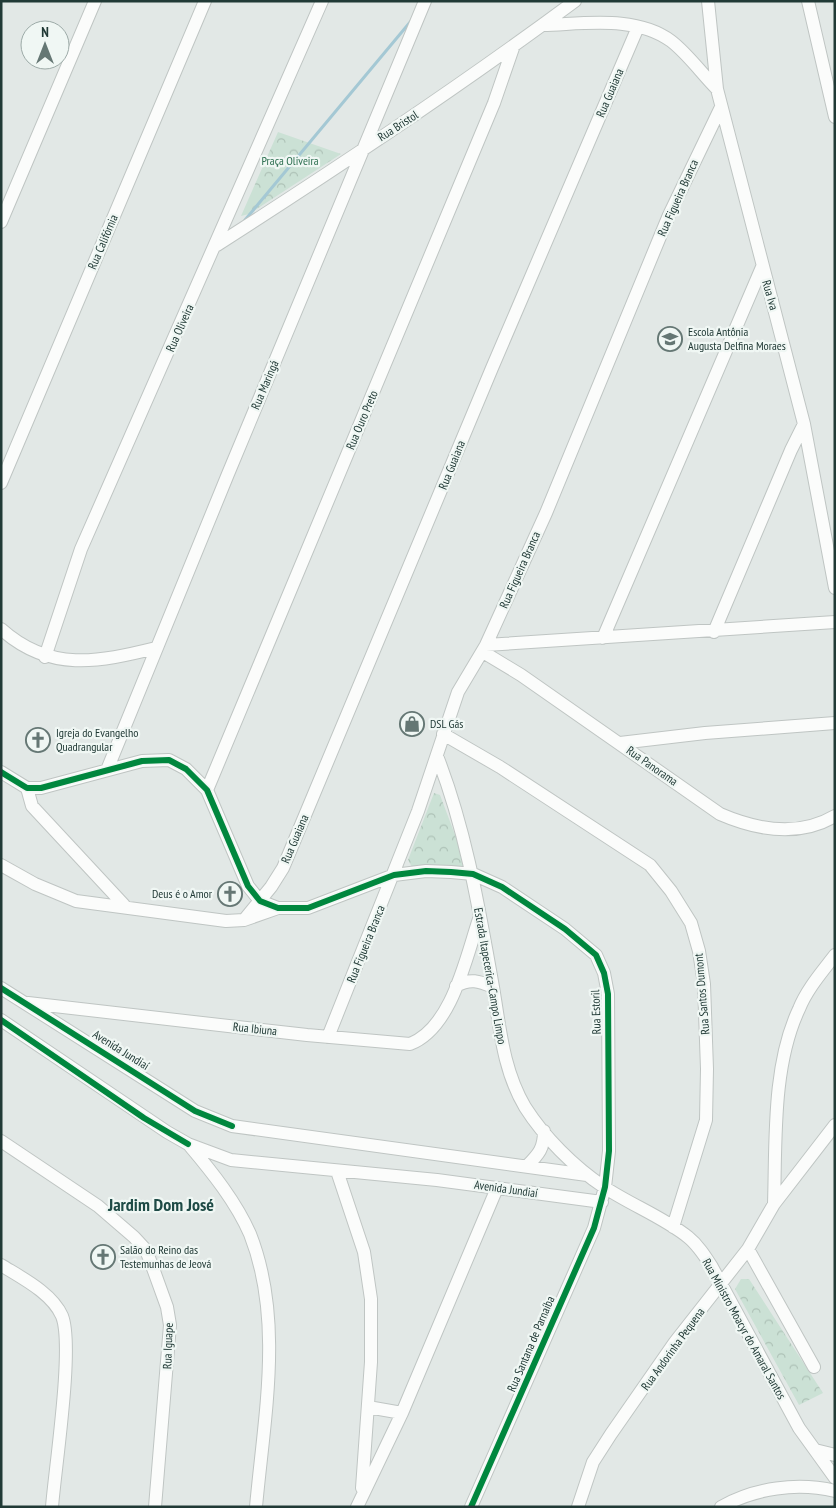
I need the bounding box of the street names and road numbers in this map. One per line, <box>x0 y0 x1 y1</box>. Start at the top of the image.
street label: Rua Guaiana <box>593 66 627 120</box>
street label: Rua Bristol <box>375 107 421 144</box>
street label: Rua Figueira Branca <box>654 157 701 239</box>
street label: Rua Califórnia <box>84 212 121 271</box>
street label: Rua Iva <box>759 278 782 312</box>
street label: Rua Oliveira <box>162 301 197 354</box>
street label: Rua Maringá <box>247 358 282 412</box>
street label: Rua Ouro Preto <box>342 388 381 452</box>
street label: Rua Guaiana <box>435 438 468 492</box>
street label: Rua Figueira Branca <box>496 529 543 611</box>
street label: Rua Panorama <box>624 742 681 789</box>
street label: Rua Guaiana <box>278 812 312 866</box>
street label: Rua Figueira Branca <box>343 903 388 985</box>
street label: Estrada Itapecerica-Campo Limpo <box>471 907 510 1045</box>
street label: Rua Santos Dumont <box>690 952 713 1035</box>
street label: Rua Estoril <box>587 989 604 1035</box>
street label: Rua Ibiuna <box>232 1019 278 1038</box>
street label: Avenida Jundiaí <box>90 1026 153 1073</box>
street label: Avenida Jundiaí <box>473 1177 539 1200</box>
street label: Rua Ministro Moacyr do Amaral Santos <box>699 1256 790 1402</box>
street label: Rua Santana de Parnaíba <box>504 1293 558 1394</box>
street label: Rua Andorinha Pequena <box>638 1304 708 1393</box>
street label: Rua Iguape <box>159 1322 176 1369</box>

